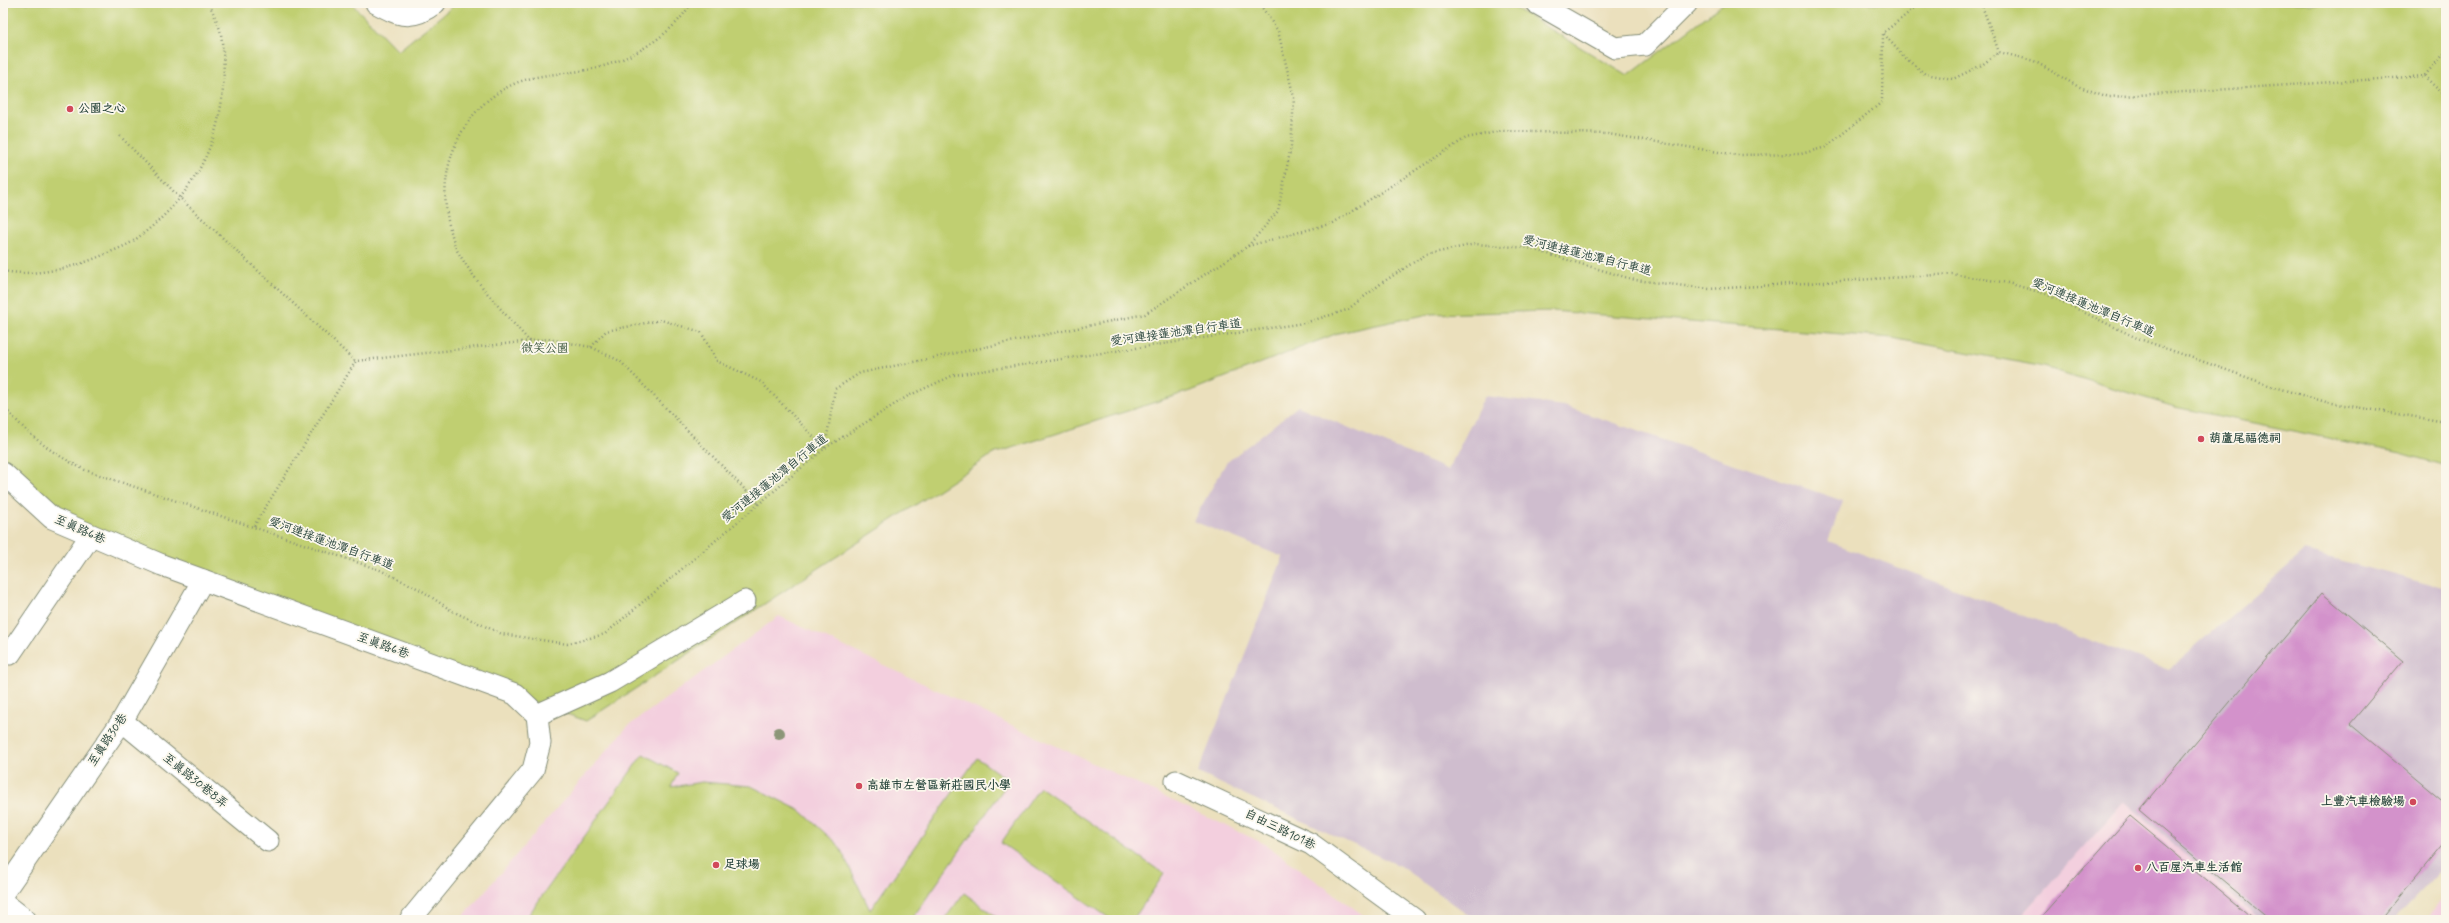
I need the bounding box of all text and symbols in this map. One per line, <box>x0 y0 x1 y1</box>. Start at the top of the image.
place label: 公園之心 <box>78 101 126 117</box>
marker: 公園之心 <box>65 104 75 114</box>
street label: 愛河連接蓮池潭自行車道 <box>1521 232 1653 280</box>
street label: 愛河連接蓮池潭自行車道 <box>2029 275 2157 341</box>
street label: 愛河連接蓮池潭自行車道 <box>1110 316 1242 350</box>
park label: 微笑公園 <box>521 341 569 357</box>
street label: 愛河連接蓮池潭自行車道 <box>719 431 831 527</box>
place label: 葫蘆尾福德祠 <box>2209 431 2281 447</box>
marker: 葫蘆尾福德祠 <box>2196 434 2206 444</box>
street label: 至真路6巷 <box>52 512 108 548</box>
street label: 愛河連接蓮池潭自行車道 <box>266 514 396 574</box>
street label: 至真路6巷 <box>355 629 411 663</box>
street label: 至真路30巷 <box>85 711 131 769</box>
street label: 至真路30巷8弄 <box>159 750 231 812</box>
place label: 高雄市左營區新莊國民小學 <box>867 778 1011 794</box>
marker: 高雄市左營區新莊國民小學 <box>854 781 864 791</box>
place label: 上豐汽車檢驗場 <box>2321 794 2405 810</box>
marker: 上豐汽車檢驗場 <box>2408 797 2418 807</box>
street label: 自由三路101巷 <box>1242 806 1318 854</box>
place label: 足球場 <box>724 857 760 873</box>
marker: 足球場 <box>711 860 721 870</box>
place label: 八百屋汽車生活館 <box>2146 860 2243 876</box>
marker: 八百屋汽車生活館 <box>2133 863 2143 873</box>

